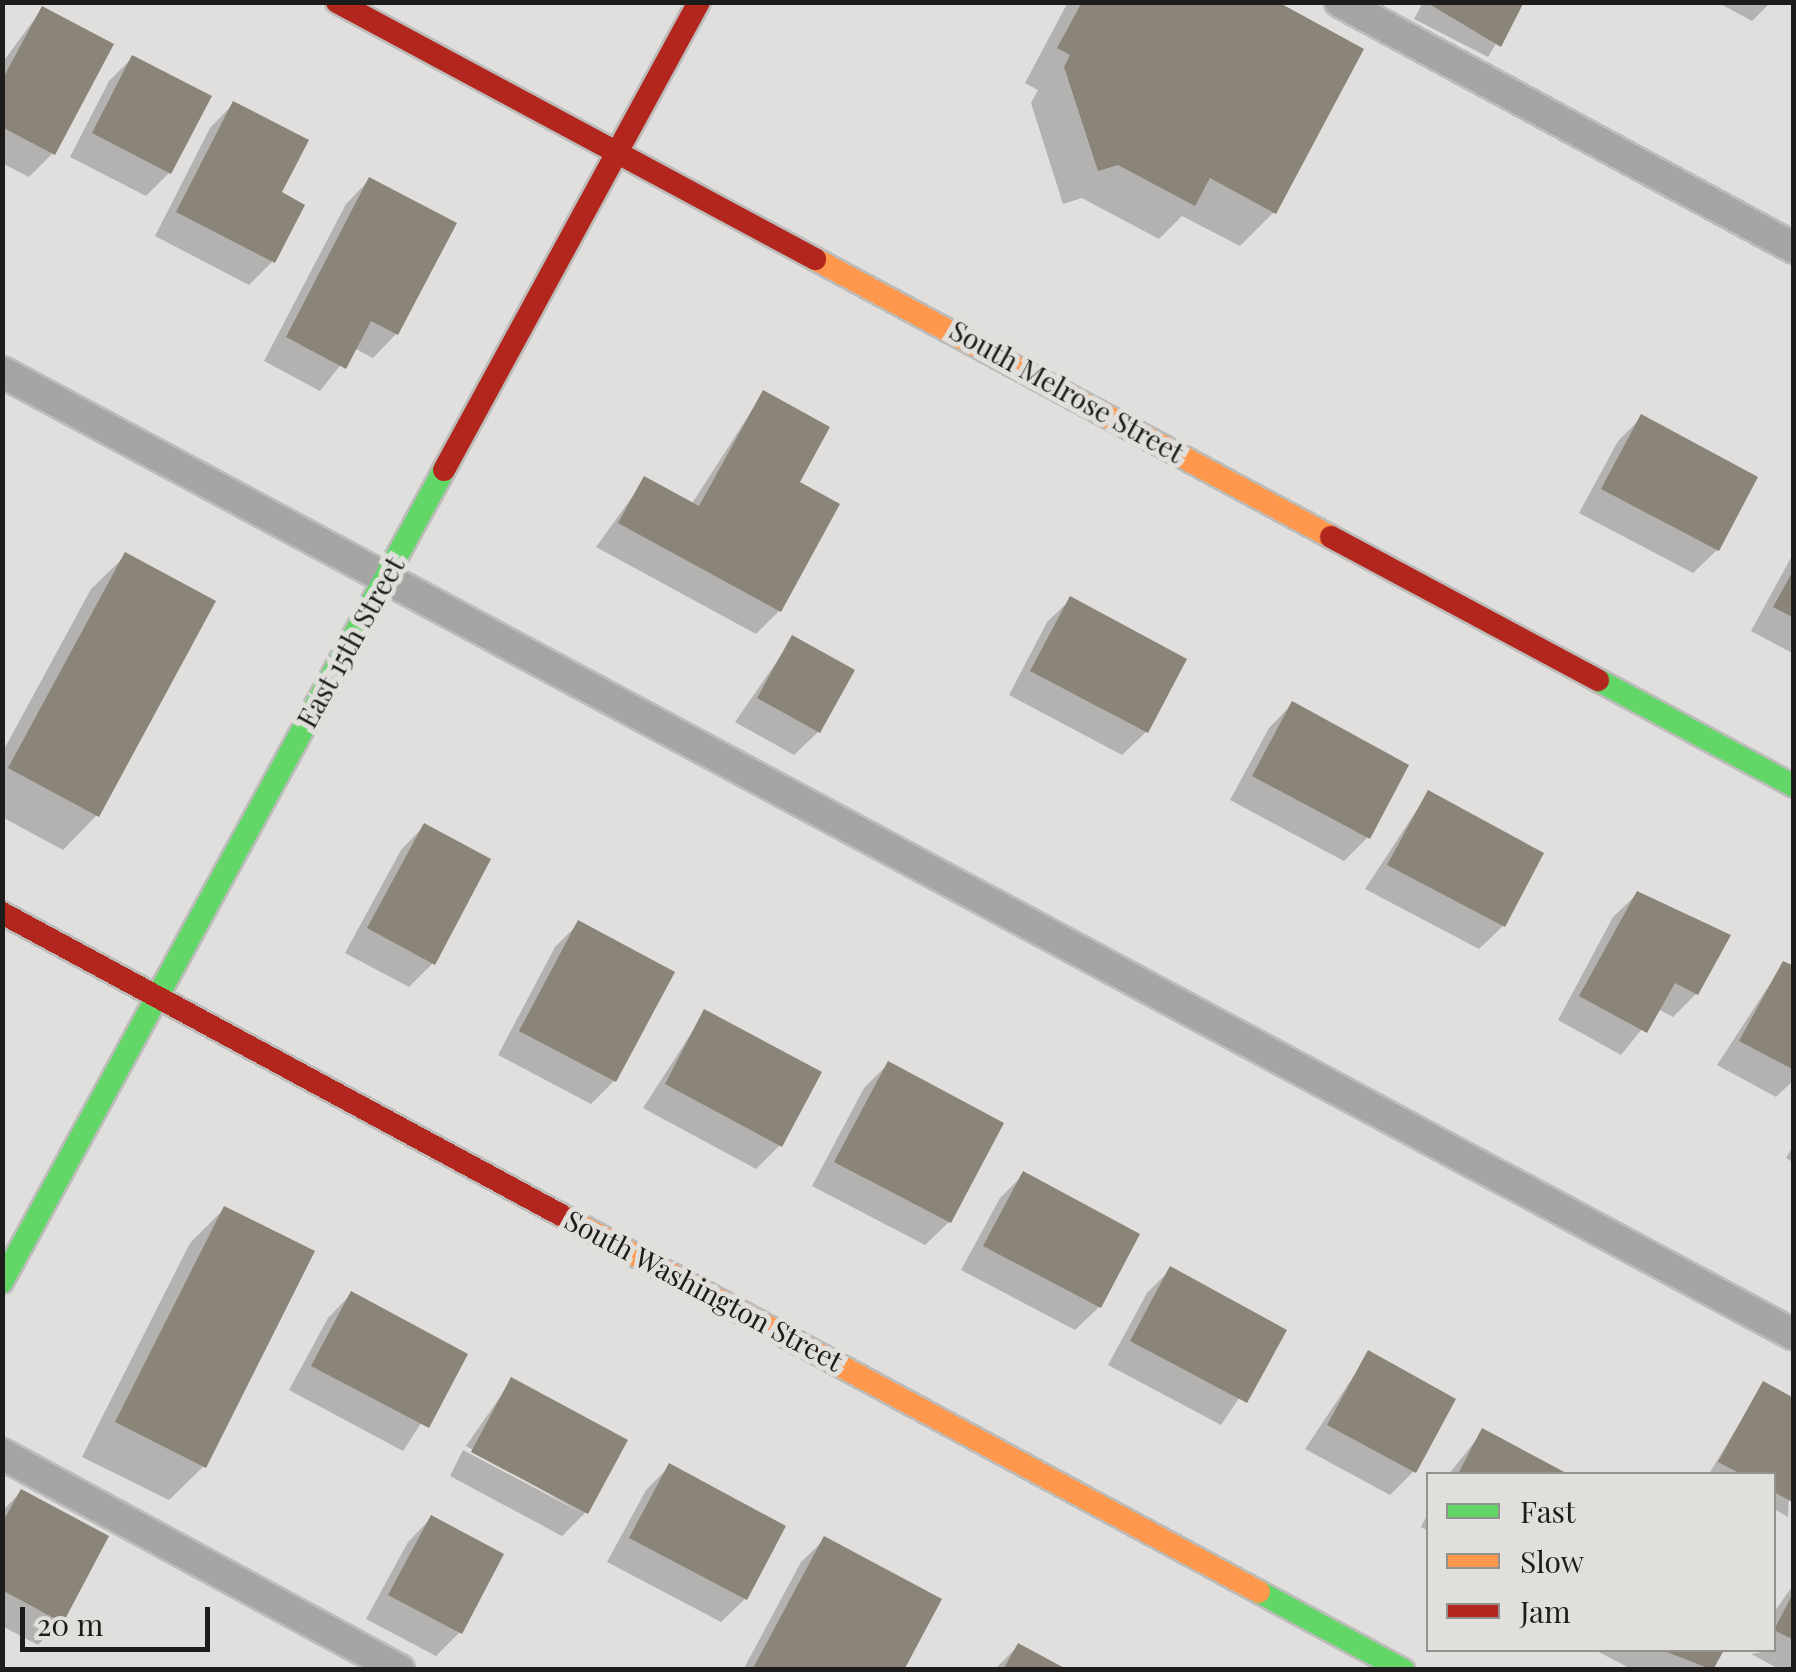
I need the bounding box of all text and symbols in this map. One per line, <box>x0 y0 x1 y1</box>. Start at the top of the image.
street label: South Melrose Street <box>944 313 1190 469</box>
street label: East 15th Street <box>289 551 411 733</box>
street label: South Washington Street <box>559 1202 849 1378</box>
legend <box>1426 1472 1776 1652</box>
text: Fast <box>1520 1491 1576 1531</box>
text: Slow <box>1520 1541 1584 1581</box>
scale bar <box>25 1587 215 1649</box>
text: Jam <box>1520 1591 1571 1631</box>
text: 20 m <box>37 1604 103 1644</box>

